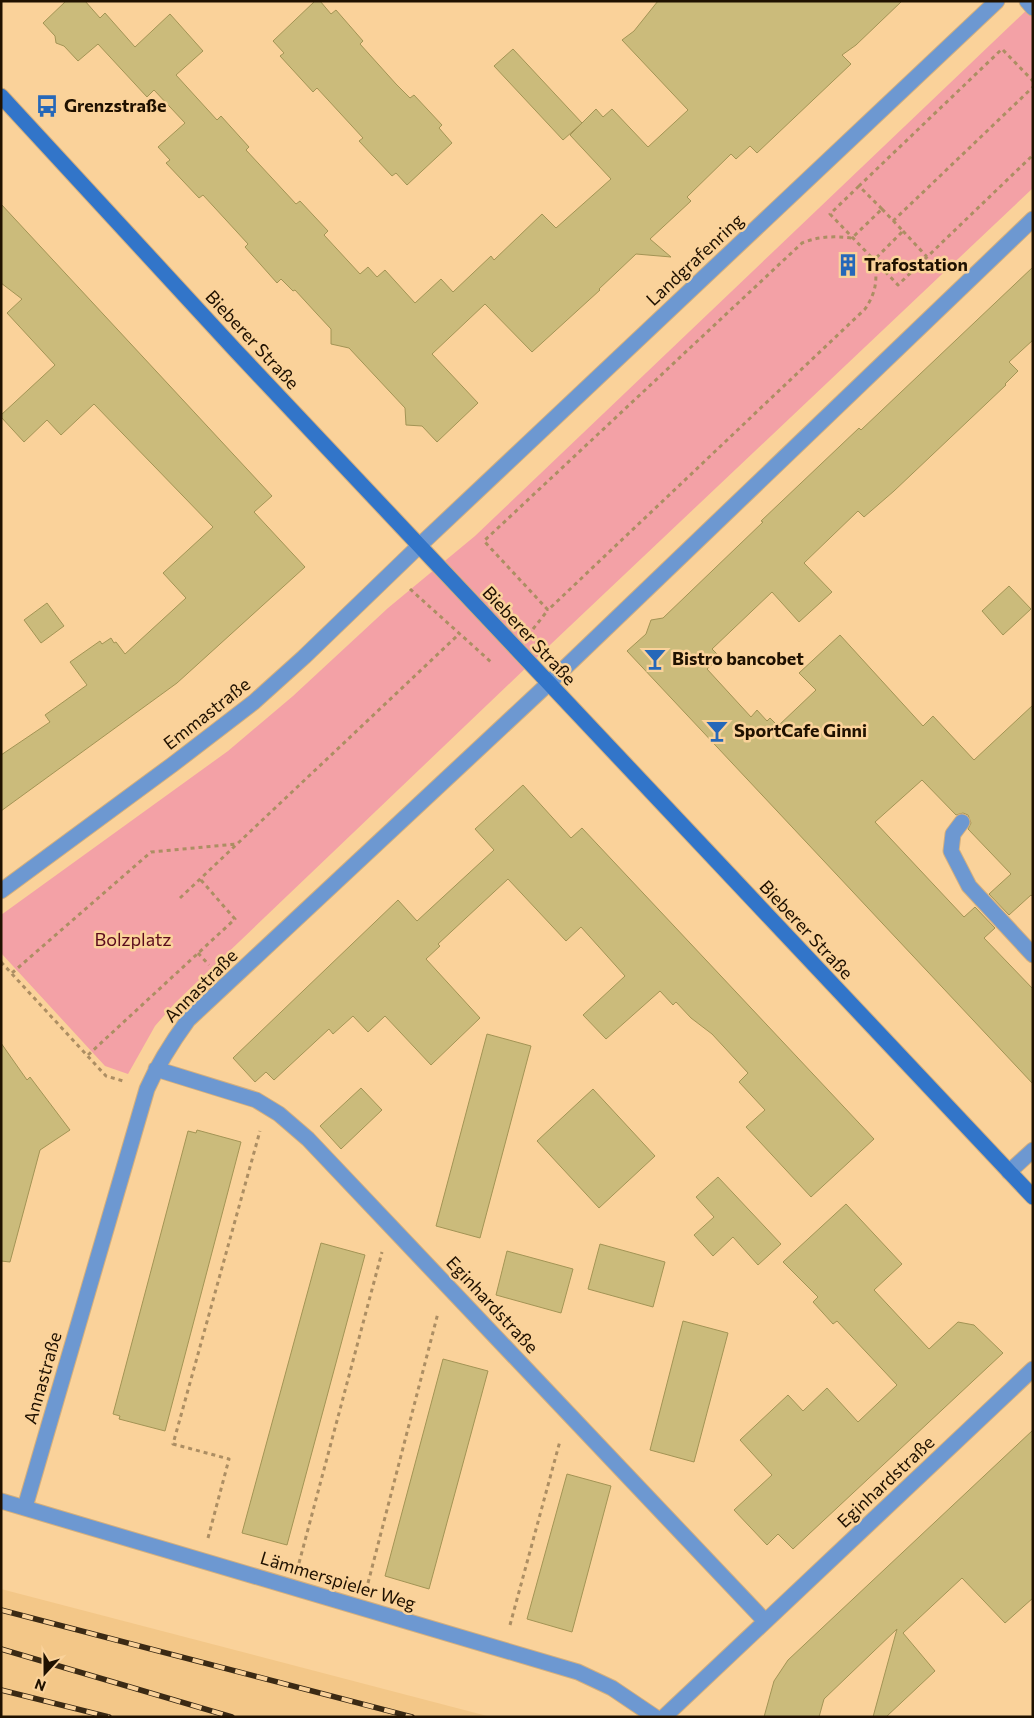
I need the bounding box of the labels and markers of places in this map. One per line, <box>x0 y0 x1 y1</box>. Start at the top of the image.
bus stop icon: Grenzstraße <box>34 93 60 119</box>
place label: Grenzstraße <box>64 94 167 116</box>
building icon: Trafostation <box>835 252 861 278</box>
place label: Trafostation <box>864 253 968 275</box>
bar icon: Bistro bancobet <box>642 646 668 672</box>
place label: Bistro bancobet <box>672 647 804 669</box>
bar icon: SportCafe Ginni <box>704 718 730 744</box>
place label: SportCafe Ginni <box>734 719 867 741</box>

